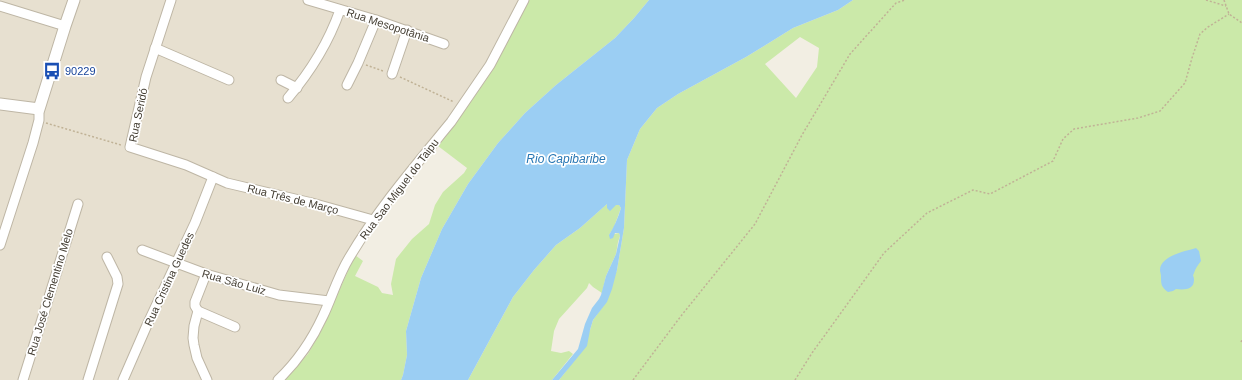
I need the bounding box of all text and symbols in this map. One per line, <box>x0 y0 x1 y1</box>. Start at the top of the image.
street label: Rua Mesopotânia <box>345 6 432 44</box>
bus stop icon: 90229 <box>42 61 62 81</box>
place label: 90229 <box>65 65 96 77</box>
street label: Rua Seridó <box>126 87 150 143</box>
street label: Rua Sao Miguel do Taipu <box>357 136 441 242</box>
water label: Rio Capibaribe <box>526 152 606 166</box>
street label: Rua Três de Março <box>246 182 340 216</box>
street label: Rua José Clementino Melo <box>25 227 75 357</box>
street label: Rua Cristina Guedes <box>142 230 196 328</box>
street label: Rua São Luiz <box>201 267 267 297</box>

